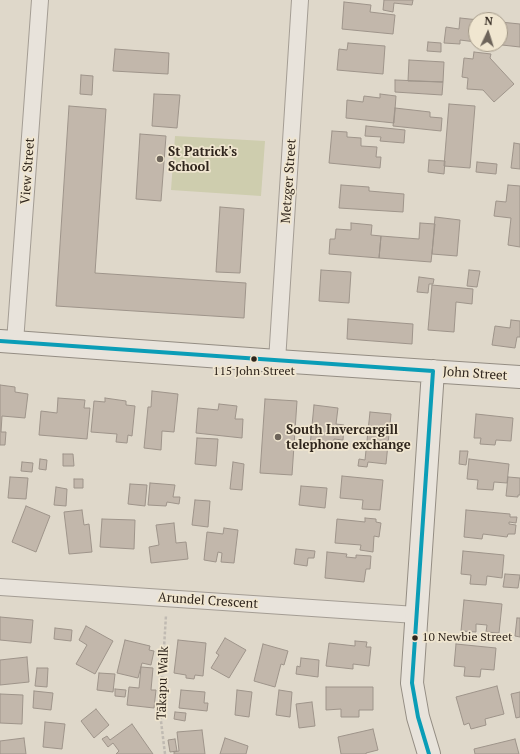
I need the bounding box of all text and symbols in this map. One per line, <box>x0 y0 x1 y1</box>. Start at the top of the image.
north arrow <box>468 12 508 52</box>
text: N <box>484 14 493 28</box>
street label: View Street <box>18 137 38 205</box>
street label: Metzger Street <box>278 138 300 224</box>
place label: St Patrick's School <box>168 144 237 175</box>
marker: St Patrick's School <box>155 154 165 164</box>
marker: 115 John Street <box>249 354 259 364</box>
street label: John Street <box>442 364 508 384</box>
place label: 115 John Street <box>213 365 295 379</box>
place label: South Invercargill telephone exchange <box>286 422 411 453</box>
marker: South Invercargill telephone exchange <box>273 432 283 442</box>
street label: Arundel Crescent <box>157 590 259 612</box>
place label: 10 Newbie Street <box>422 631 512 645</box>
marker: 10 Newbie Street <box>410 633 420 643</box>
street label: Tākapu Walk <box>154 646 172 720</box>

